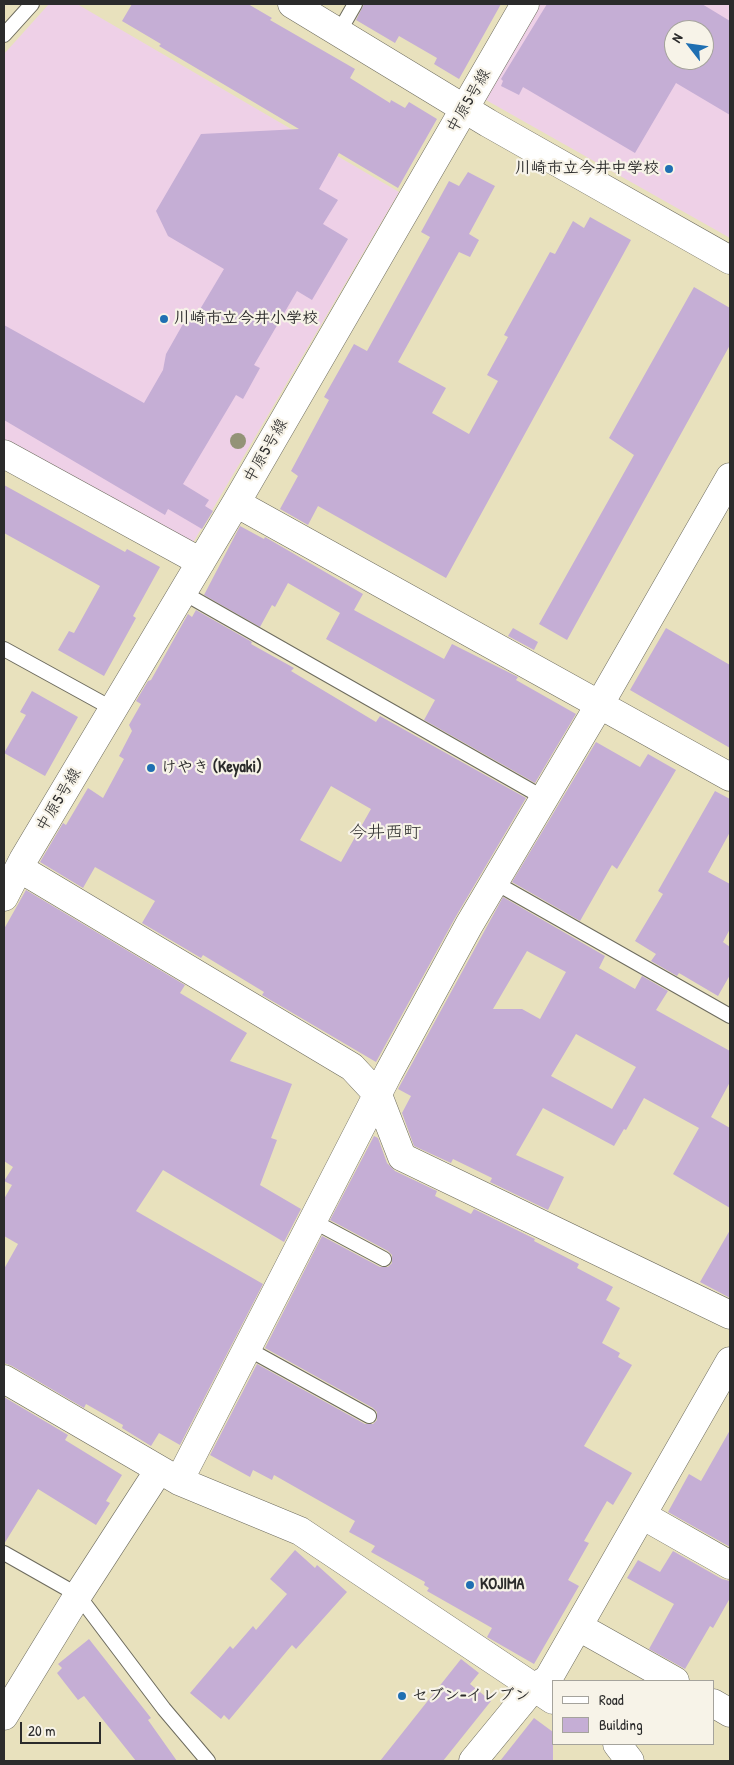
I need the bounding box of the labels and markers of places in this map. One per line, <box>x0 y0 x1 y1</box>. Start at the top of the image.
place label: 川崎市立今井中学校 <box>515 159 659 179</box>
marker: 川崎市立今井中学校 <box>663 163 675 175</box>
place label: 川崎市立今井小学校 <box>174 309 318 329</box>
marker: 川崎市立今井小学校 <box>158 313 170 325</box>
place label: けやき (Keyaki) <box>161 758 262 778</box>
marker: けやき (Keyaki) <box>145 762 157 774</box>
place label: KOJIMA <box>480 1575 524 1595</box>
marker: KOJIMA <box>464 1579 476 1591</box>
place label: セブン-イレブン <box>412 1686 530 1706</box>
marker: セブン-イレブン <box>396 1690 408 1702</box>

